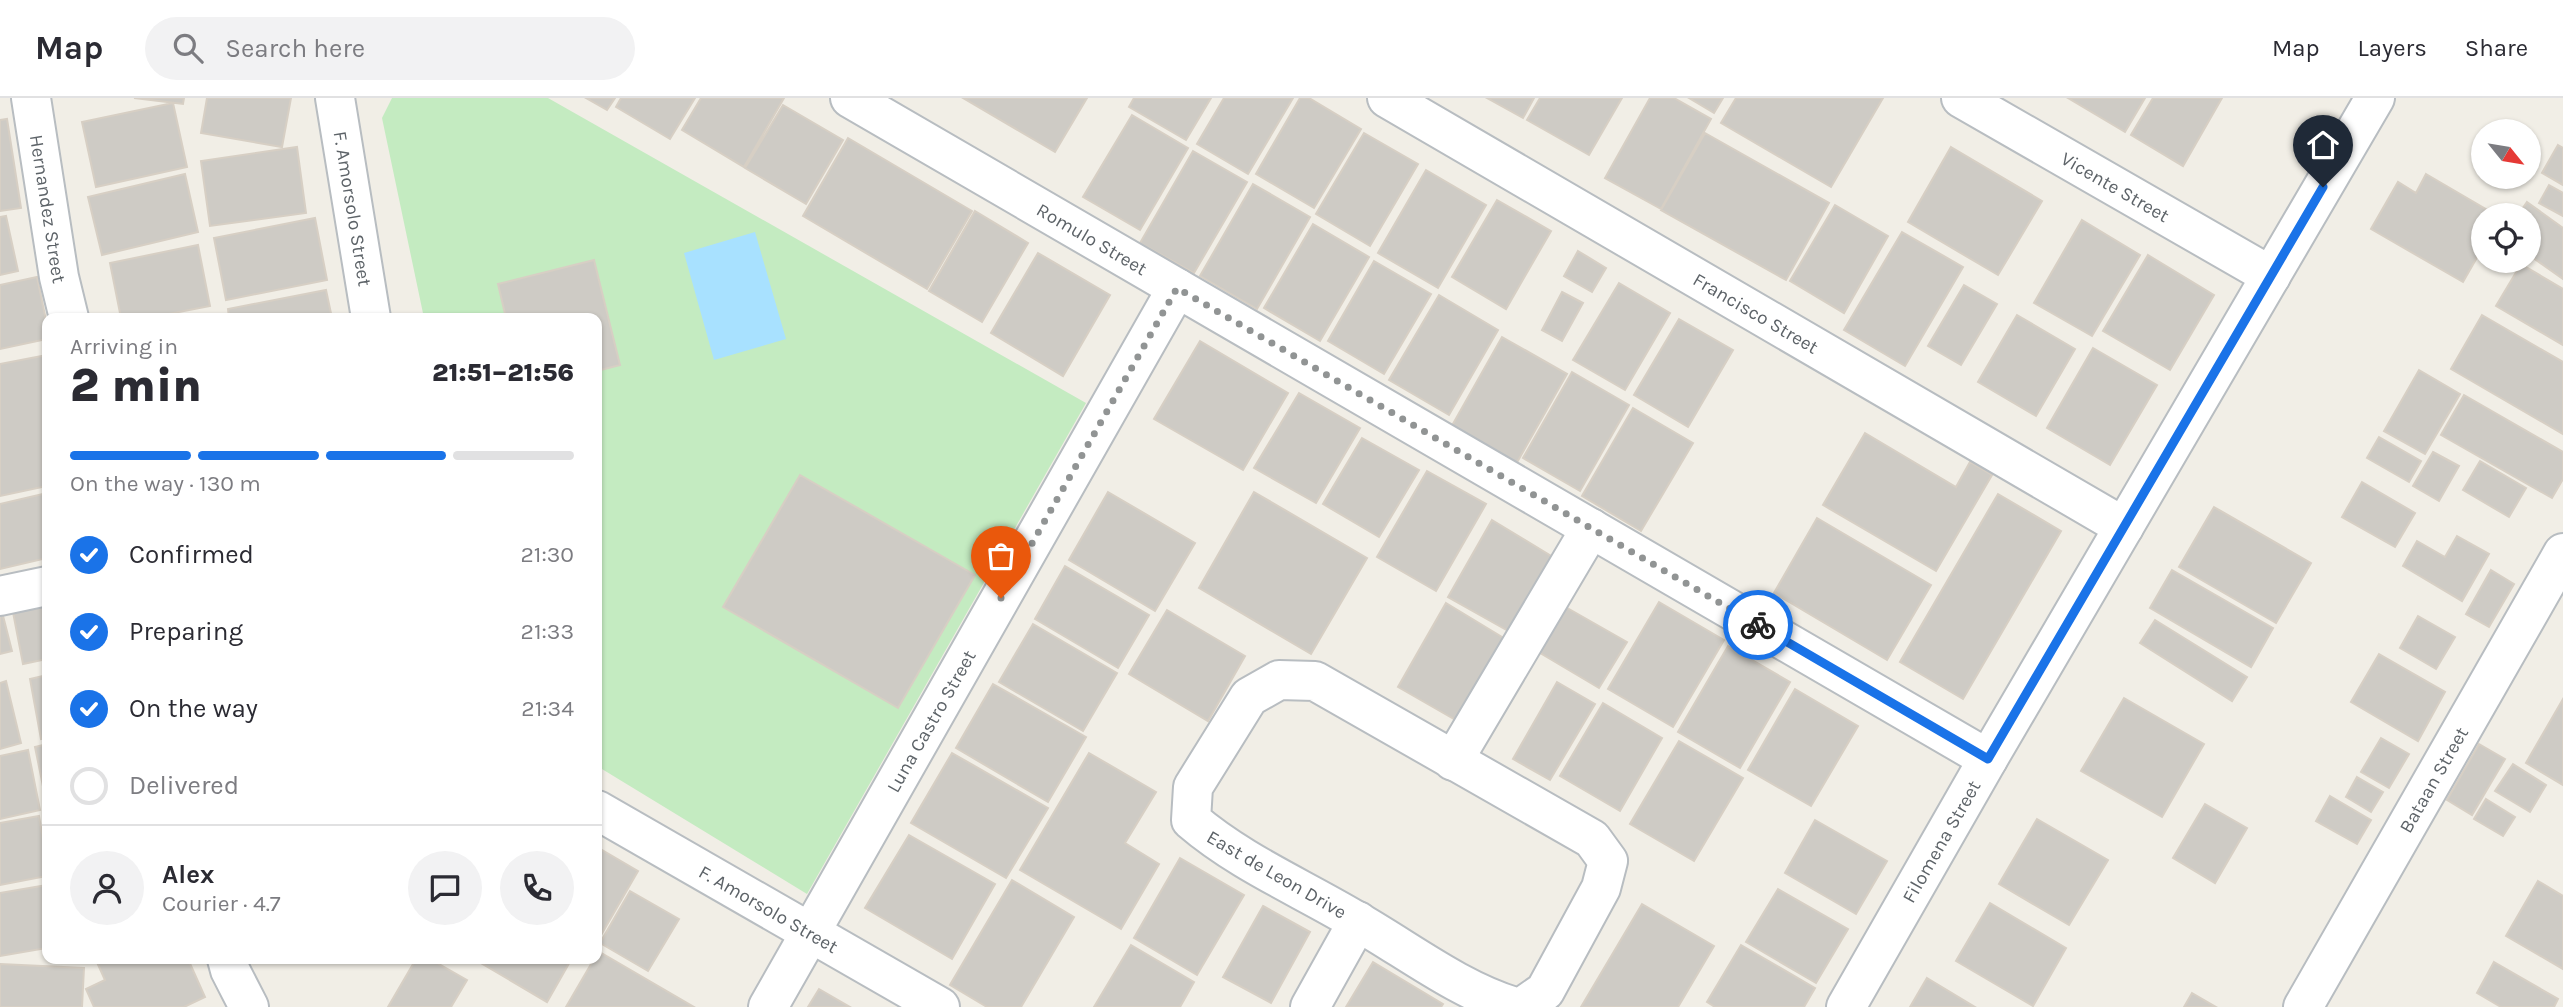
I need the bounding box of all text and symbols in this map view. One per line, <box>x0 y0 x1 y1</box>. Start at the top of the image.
search box <box>145 17 635 80</box>
text: Map <box>35 29 103 67</box>
icon: search <box>169 29 207 67</box>
text: Search here <box>225 33 365 64</box>
text: Map <box>2272 34 2320 62</box>
text: Layers <box>2358 34 2427 62</box>
text: Share <box>2465 34 2528 62</box>
pin <box>2293 115 2353 187</box>
north arrow <box>2471 119 2541 189</box>
map controls <box>2471 119 2541 273</box>
icon: home <box>2304 126 2342 164</box>
street label: F. Amorsolo Street <box>329 130 376 288</box>
street label: Hernandez Street <box>25 133 70 285</box>
street label: Vicente Street <box>2057 148 2173 227</box>
street label: Romulo Street <box>1033 199 1151 280</box>
button: locate <box>2471 203 2541 273</box>
street label: Francisco Street <box>1689 269 1822 359</box>
text: Arriving in <box>70 333 178 360</box>
text: 21:51–21:56 <box>432 357 574 388</box>
text: 2 min <box>70 359 202 413</box>
text: On the way · 130 m <box>70 470 261 497</box>
pin <box>971 526 1031 598</box>
icon: check <box>70 536 108 574</box>
icon: bag <box>982 537 1020 575</box>
text: Confirmed <box>129 539 254 570</box>
text: 21:30 <box>521 541 574 568</box>
courier <box>1723 590 1793 660</box>
icon: bike <box>1739 606 1777 644</box>
icon: check <box>70 613 108 651</box>
text: Preparing <box>129 616 243 647</box>
text: 21:33 <box>521 618 574 645</box>
street label: Luna Castro Street <box>882 646 981 797</box>
icon: check <box>70 690 108 728</box>
text: On the way <box>129 693 258 724</box>
text: 21:34 <box>521 695 574 722</box>
street label: Bataan Street <box>2395 723 2473 837</box>
text: Delivered <box>129 770 239 801</box>
street label: Filomena Street <box>1898 777 1986 907</box>
street label: East de Leon Drive <box>1203 826 1350 924</box>
button: person <box>70 851 144 925</box>
button: chat <box>408 851 482 925</box>
button: phone <box>500 851 574 925</box>
text: Alex <box>162 859 214 890</box>
street label: F. Amorsolo Street <box>695 861 842 958</box>
text: Courier · 4.7 <box>162 890 281 917</box>

